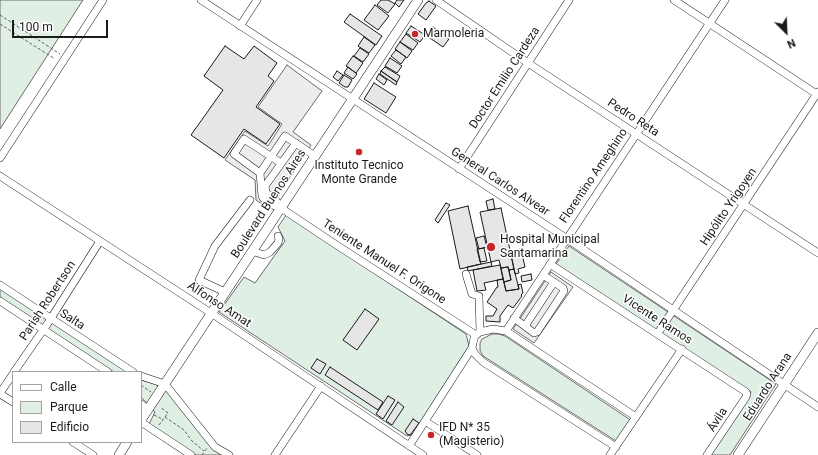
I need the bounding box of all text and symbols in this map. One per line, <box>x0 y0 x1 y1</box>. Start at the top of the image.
scale bar <box>14 12 110 38</box>
north arrow <box>766 12 806 52</box>
text: 100 m <box>19 20 53 34</box>
street label: Doctor Emilio Cardeza <box>467 24 543 132</box>
place label: Marmoleria <box>423 27 484 41</box>
marker: Marmoleria <box>410 29 420 39</box>
text: N <box>785 36 797 51</box>
street label: Pedro Reta <box>605 96 661 140</box>
street label: Florentino Ameghino <box>557 126 631 226</box>
street label: General Carlos Alvear <box>448 145 552 219</box>
street label: Boulevard Buenos Aires <box>229 147 309 261</box>
marker: Instituto Tecnico Monte Grande <box>354 147 364 157</box>
place label: Instituto Tecnico Monte Grande <box>315 159 403 187</box>
street label: Hipólito Yrigoyen <box>698 165 760 249</box>
street label: Teniente Manuel F. Origone <box>320 217 448 307</box>
place label: Hospital Municipal Santamarina <box>500 233 600 261</box>
marker: Hospital Municipal Santamarina <box>485 241 497 253</box>
street label: Parish Robertson <box>17 258 79 344</box>
street label: Alfonso Amat <box>184 279 254 331</box>
street label: Vicente Ramos <box>619 292 695 348</box>
street label: Salta <box>57 307 87 333</box>
street label: Eduardo Arana <box>741 350 795 424</box>
legend <box>12 371 142 443</box>
text: Calle <box>50 380 77 394</box>
text: Parque <box>50 400 88 414</box>
street label: Ávila <box>705 405 731 435</box>
text: Edificio <box>50 420 89 434</box>
place label: IFD N* 35 (Magisterio) <box>439 421 504 449</box>
marker: IFD N* 35 (Magisterio) <box>426 430 436 440</box>

